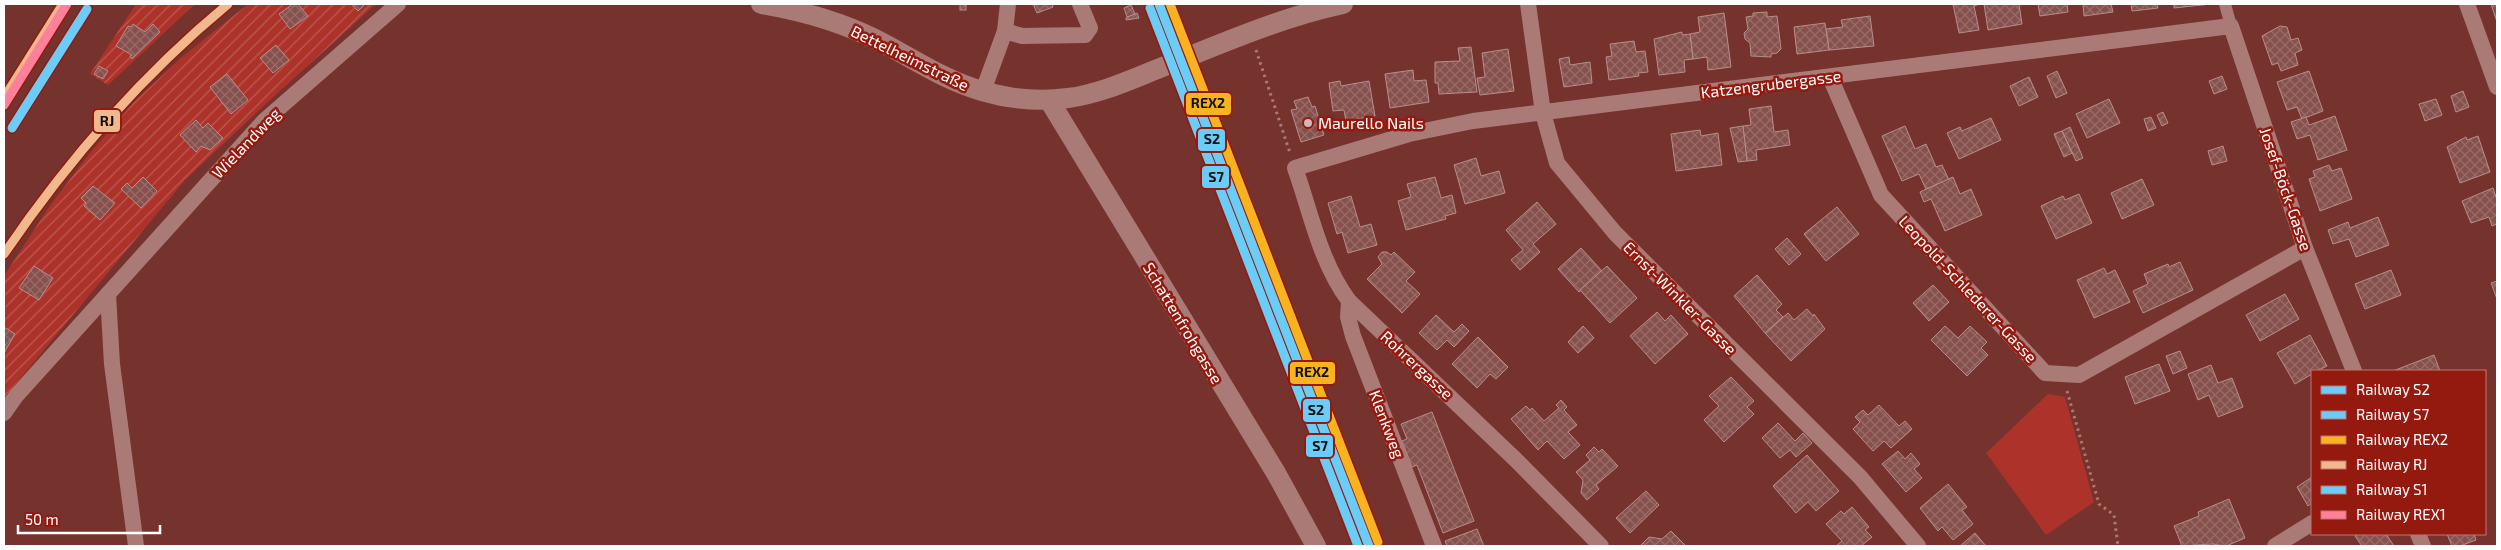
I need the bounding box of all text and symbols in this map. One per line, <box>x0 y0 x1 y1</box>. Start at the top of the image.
street label: Bettelheimstraße <box>848 21 972 94</box>
street label: Katzengrubergasse <box>1700 65 1842 102</box>
line badge: REX2 <box>1185 92 1232 116</box>
text: REX2 <box>1191 94 1225 111</box>
street label: Wielandweg <box>207 103 284 182</box>
line badge: RJ <box>93 109 121 133</box>
text: RJ <box>100 112 114 129</box>
place label: Maurello Nails <box>1318 113 1424 132</box>
marker: Maurello Nails <box>1302 117 1314 129</box>
street label: Josef-Böck-Gasse <box>2256 125 2317 253</box>
line badge: S2 <box>1197 128 1226 152</box>
text: S2 <box>1204 130 1220 147</box>
line badge: S7 <box>1201 165 1230 189</box>
text: S7 <box>1208 168 1224 185</box>
street label: Leopold-Schlederer-Gasse <box>1895 211 2041 366</box>
street label: Ernst-Winkler-Gasse <box>1620 237 1741 358</box>
street label: Schattenfrohgasse <box>1140 259 1227 387</box>
street label: Rohrergasse <box>1377 326 1457 403</box>
line badge: REX2 <box>1289 361 1336 385</box>
text: REX2 <box>1295 363 1329 380</box>
legend <box>2311 370 2486 535</box>
text: Railway S2 <box>2356 380 2430 398</box>
street label: Klenkweg <box>1366 387 1409 460</box>
line badge: S2 <box>1302 398 1331 423</box>
text: S2 <box>1308 401 1324 418</box>
text: Railway S7 <box>2356 405 2429 423</box>
text: Railway REX2 <box>2356 430 2448 448</box>
line badge: S7 <box>1305 434 1334 458</box>
text: S7 <box>1312 437 1328 454</box>
text: Railway RJ <box>2356 455 2427 473</box>
text: Railway S1 <box>2356 480 2427 498</box>
scale bar <box>18 502 160 534</box>
text: Railway REX1 <box>2356 505 2446 523</box>
text: 50 m <box>25 510 59 528</box>

